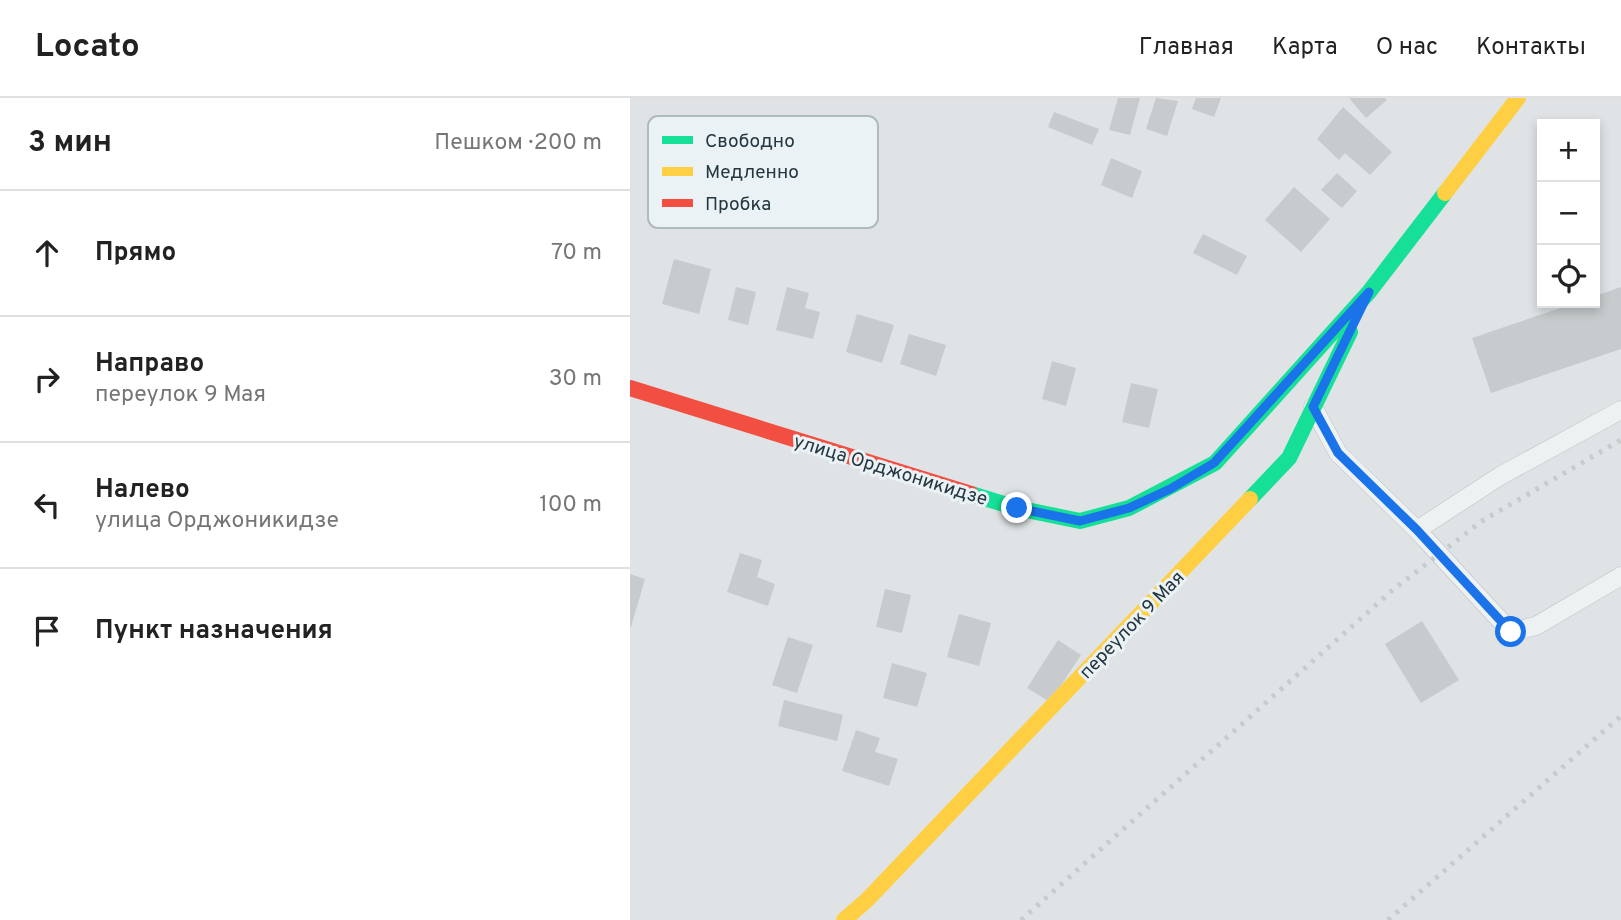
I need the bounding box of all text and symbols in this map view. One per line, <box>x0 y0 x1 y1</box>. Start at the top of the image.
text: Locato <box>35 27 140 69</box>
text: Главная <box>1139 33 1234 63</box>
text: Карта <box>1272 33 1338 63</box>
text: О нас <box>1376 33 1438 63</box>
text: Контакты <box>1476 33 1586 63</box>
legend <box>648 116 878 228</box>
map controls <box>1537 119 1600 308</box>
button: + <box>1537 119 1600 182</box>
text: 3 мин <box>28 125 112 162</box>
text: Пешком · 200 m <box>434 129 602 158</box>
text: Свободно <box>705 130 795 154</box>
text: Медленно <box>705 161 799 185</box>
button: − <box>1537 182 1600 245</box>
text: Пробка <box>705 193 771 217</box>
icon: ahead <box>28 234 66 272</box>
text: Прямо <box>95 237 176 270</box>
text: 70 m <box>551 239 602 268</box>
button: locate <box>1537 245 1600 308</box>
text: Направо <box>95 348 204 381</box>
icon: right <box>28 360 66 398</box>
text: 30 m <box>549 365 602 394</box>
text: переулок 9 Мая <box>95 381 266 410</box>
street label: улица Орджоникидзе <box>791 430 990 512</box>
text: Налево <box>95 474 190 507</box>
icon: left <box>28 486 66 524</box>
text: 100 m <box>539 491 602 520</box>
route end <box>1001 492 1032 523</box>
text: улица Орджоникидзе <box>95 507 339 536</box>
street label: переулок 9 Мая <box>1075 566 1190 685</box>
icon: arrive <box>28 612 66 650</box>
text: Пункт назначения <box>95 615 333 648</box>
route start <box>1495 616 1526 647</box>

